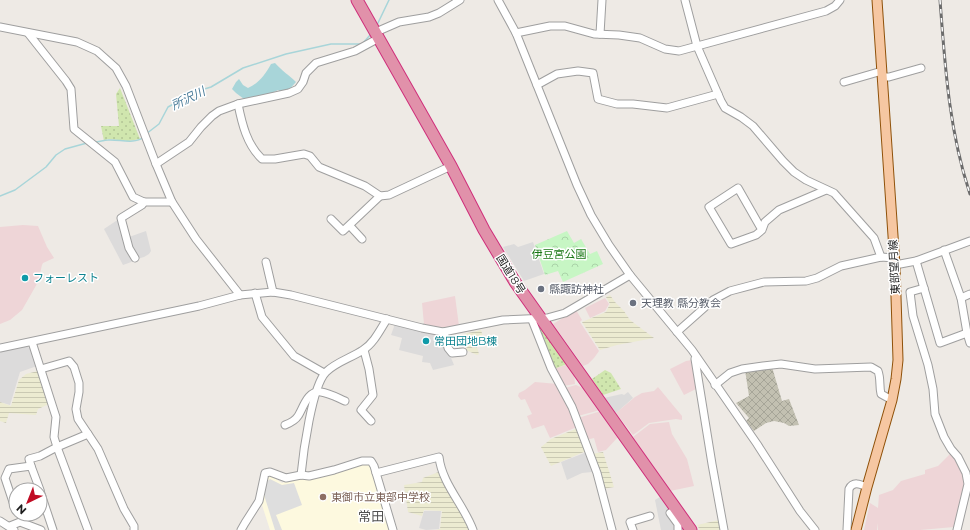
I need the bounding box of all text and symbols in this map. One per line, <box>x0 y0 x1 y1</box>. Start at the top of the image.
water label: 所沢川 <box>169 82 209 113</box>
street label: 東部望月線 <box>886 239 902 295</box>
park label: 伊豆宮公園 <box>532 247 587 261</box>
street label: 国道18号 <box>493 252 529 296</box>
place label: フォーレスト <box>33 271 99 285</box>
marker: フォーレスト <box>20 273 30 283</box>
place label: 縣諏訪神社 <box>549 282 604 296</box>
marker: 縣諏訪神社 <box>536 284 546 294</box>
place label: 天理教 縣分教会 <box>641 296 721 310</box>
marker: 天理教 縣分教会 <box>628 298 638 308</box>
place label: 常田団地B棟 <box>434 334 497 348</box>
marker: 常田団地B棟 <box>421 336 431 346</box>
north arrow <box>8 482 48 522</box>
place label: 東御市立東部中学校 <box>331 490 430 504</box>
marker: 東御市立東部中学校 <box>318 492 328 502</box>
text: N <box>13 501 29 517</box>
district label: 常田 <box>358 508 384 524</box>

